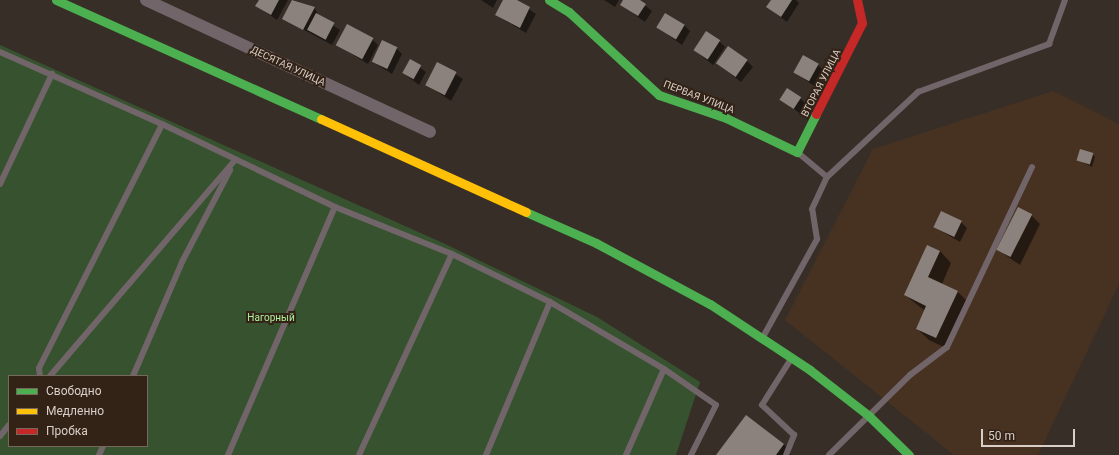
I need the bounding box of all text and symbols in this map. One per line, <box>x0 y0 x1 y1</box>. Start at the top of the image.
street label: ДЕСЯТАЯ УЛИЦА <box>249 43 327 89</box>
street label: ВТОРАЯ УЛИЦА <box>799 47 843 119</box>
street label: ПЕРВАЯ УЛИЦА <box>662 78 736 116</box>
park label: Нагорный <box>247 312 295 324</box>
legend <box>8 375 148 447</box>
text: Свободно <box>46 384 102 398</box>
text: Медленно <box>46 404 104 418</box>
scale bar <box>983 421 1077 447</box>
text: Пробка <box>46 424 88 438</box>
text: 50 m <box>988 429 1015 443</box>

